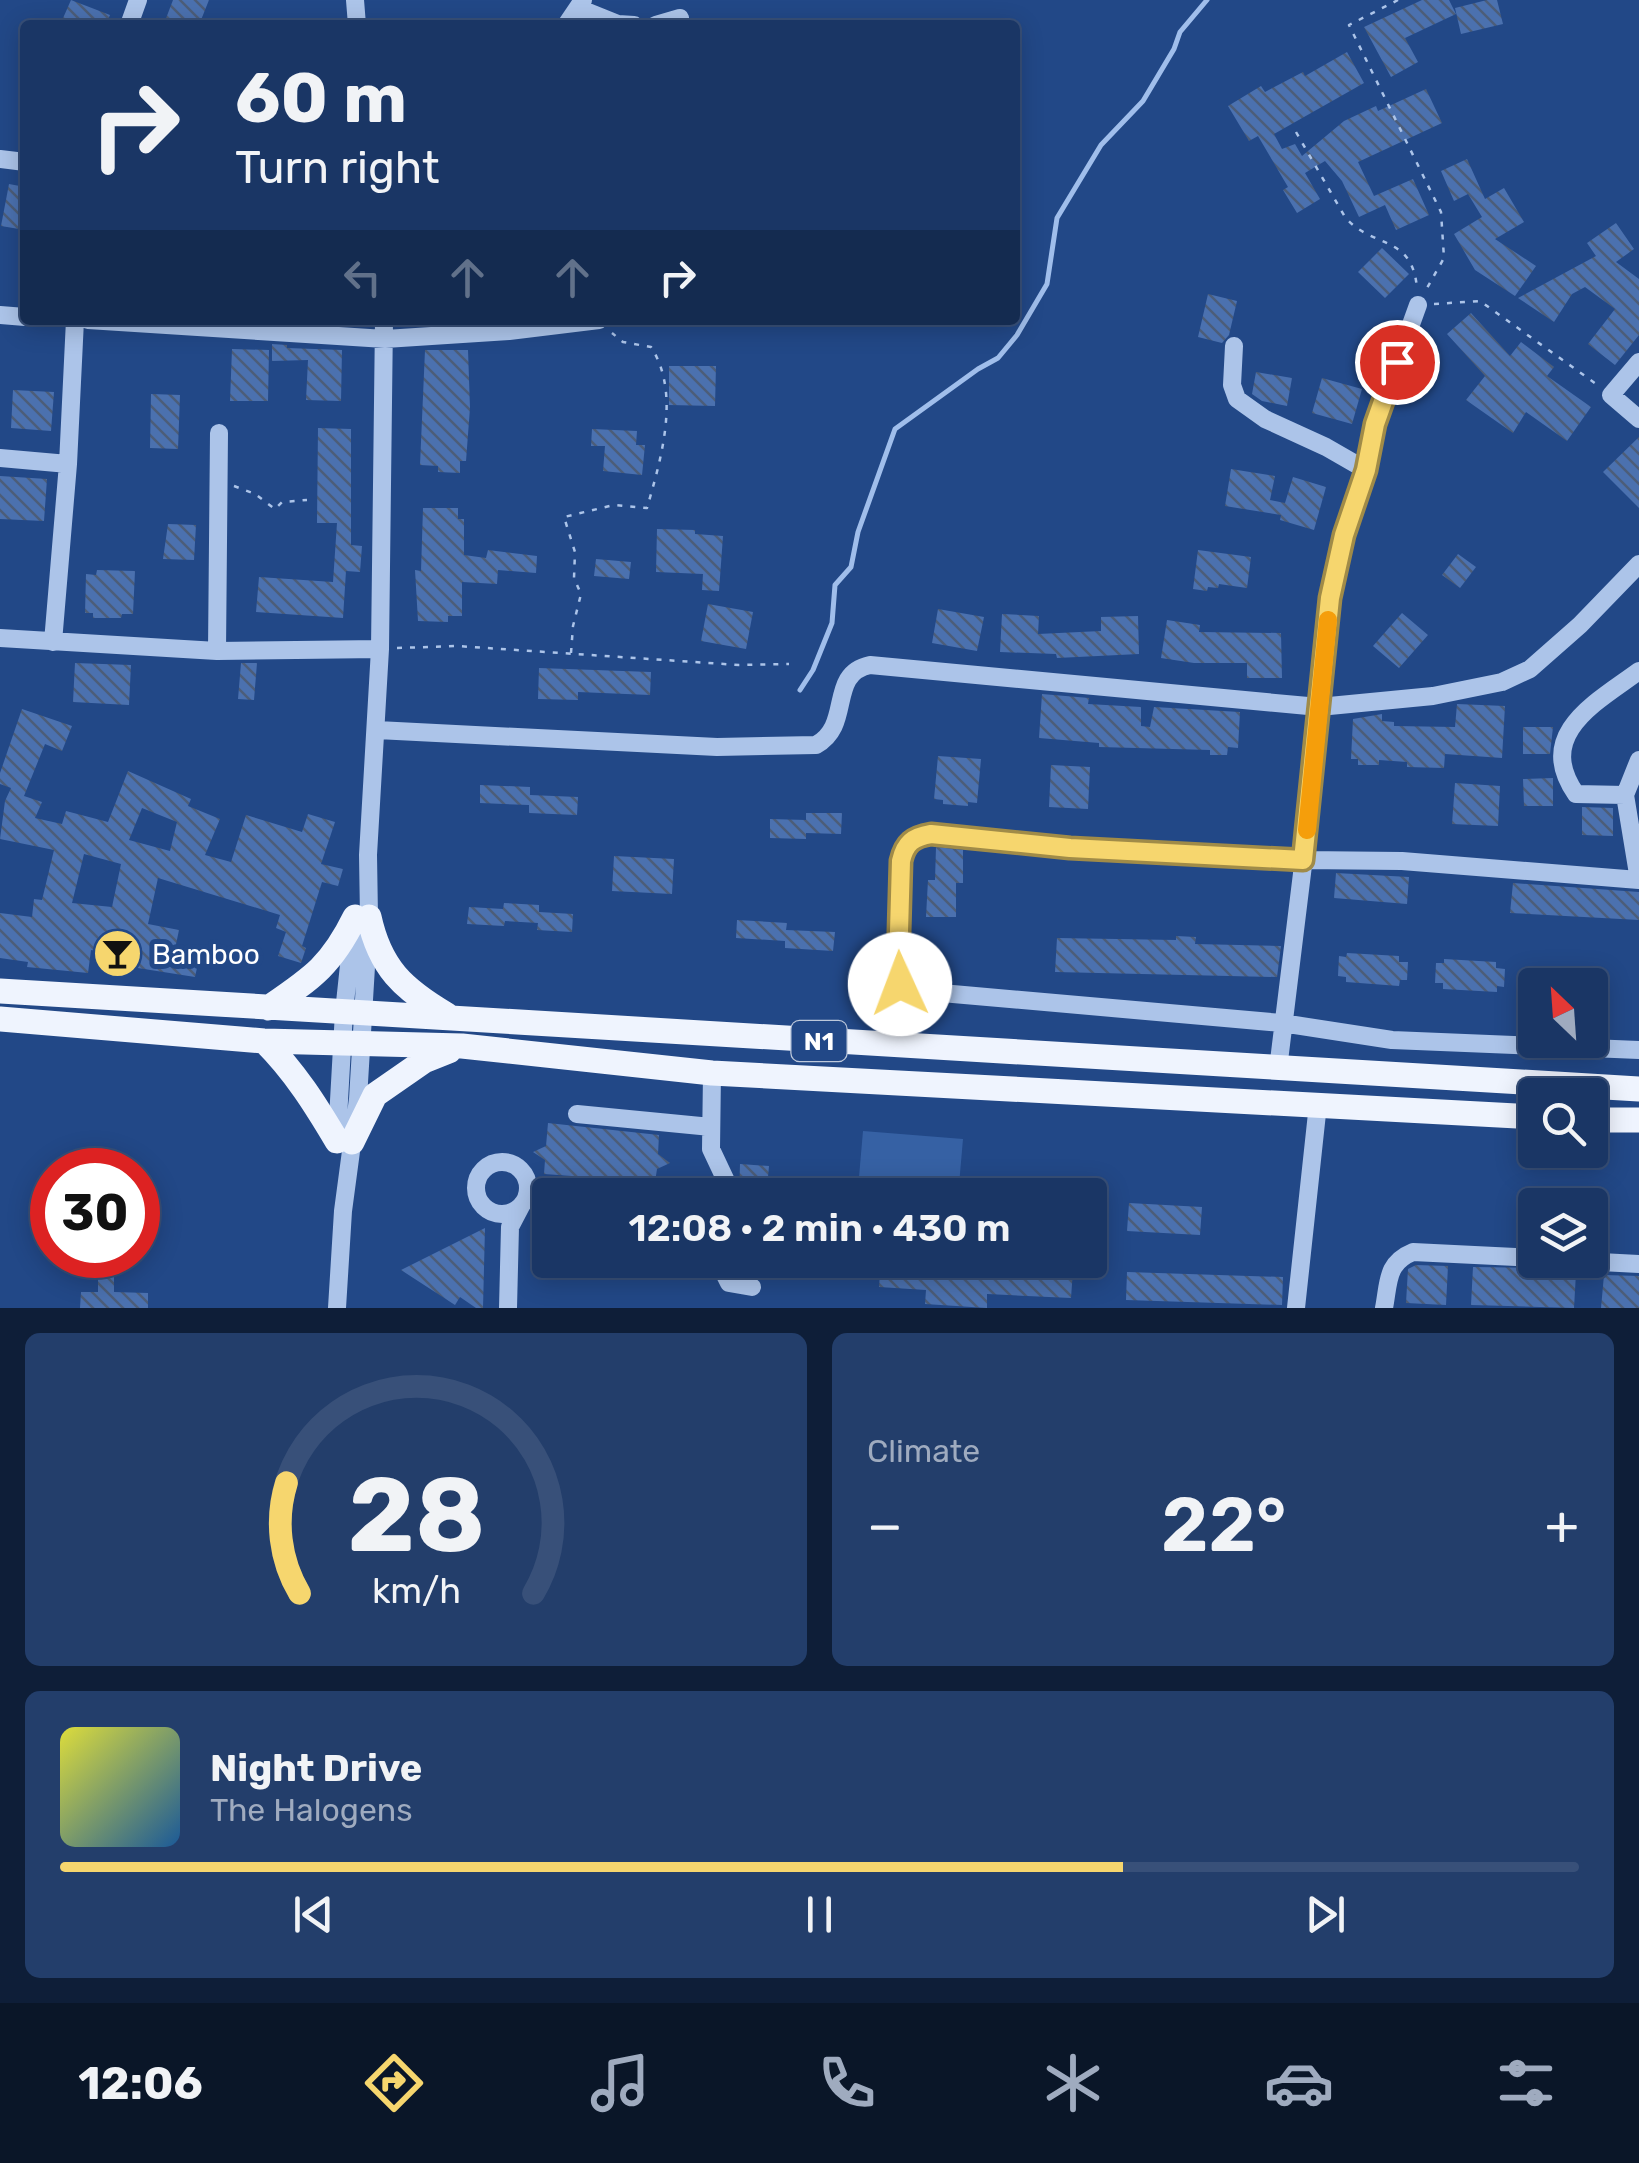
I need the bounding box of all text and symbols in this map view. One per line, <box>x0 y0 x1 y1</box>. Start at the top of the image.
text: 60 m <box>235 57 407 140</box>
icon: right <box>70 60 200 190</box>
text: Turn right <box>235 141 439 194</box>
icon: left <box>335 250 390 305</box>
icon: ahead <box>440 250 495 305</box>
icon: ahead <box>545 250 600 305</box>
icon: right <box>650 250 705 305</box>
pin <box>1355 320 1440 405</box>
icon: arrive <box>1370 335 1425 390</box>
bar icon: Bamboo <box>91 928 143 980</box>
position arrow <box>848 932 952 1036</box>
place label: Bamboo <box>152 938 260 971</box>
north arrow <box>1518 968 1608 1058</box>
map controls <box>1518 968 1608 1278</box>
road number: N1 <box>792 1021 846 1061</box>
button: search <box>1518 1078 1608 1168</box>
speed limit sign: 30 <box>30 1148 160 1278</box>
button: layers <box>1518 1188 1608 1278</box>
text: 12:08 · 2 min · 430 m <box>628 1205 1011 1251</box>
text: Climate <box>867 1432 980 1470</box>
text: 28 <box>347 1454 485 1577</box>
text: 22° <box>1161 1481 1286 1570</box>
text: − <box>867 1493 903 1558</box>
text: + <box>1545 1493 1579 1558</box>
text: km/h <box>371 1570 461 1612</box>
text: Night Drive <box>210 1745 422 1791</box>
text: The Halogens <box>210 1791 413 1829</box>
icon: previous <box>286 1887 341 1942</box>
icon: pause <box>792 1887 847 1942</box>
icon: next <box>1298 1887 1353 1942</box>
icon: directions <box>359 2048 429 2118</box>
icon: music <box>585 2048 655 2118</box>
icon: phone <box>812 2048 882 2118</box>
icon: climate <box>1038 2048 1108 2118</box>
icon: car <box>1264 2048 1334 2118</box>
icon: filters <box>1491 2048 1561 2118</box>
text: 12:06 <box>78 2057 203 2110</box>

